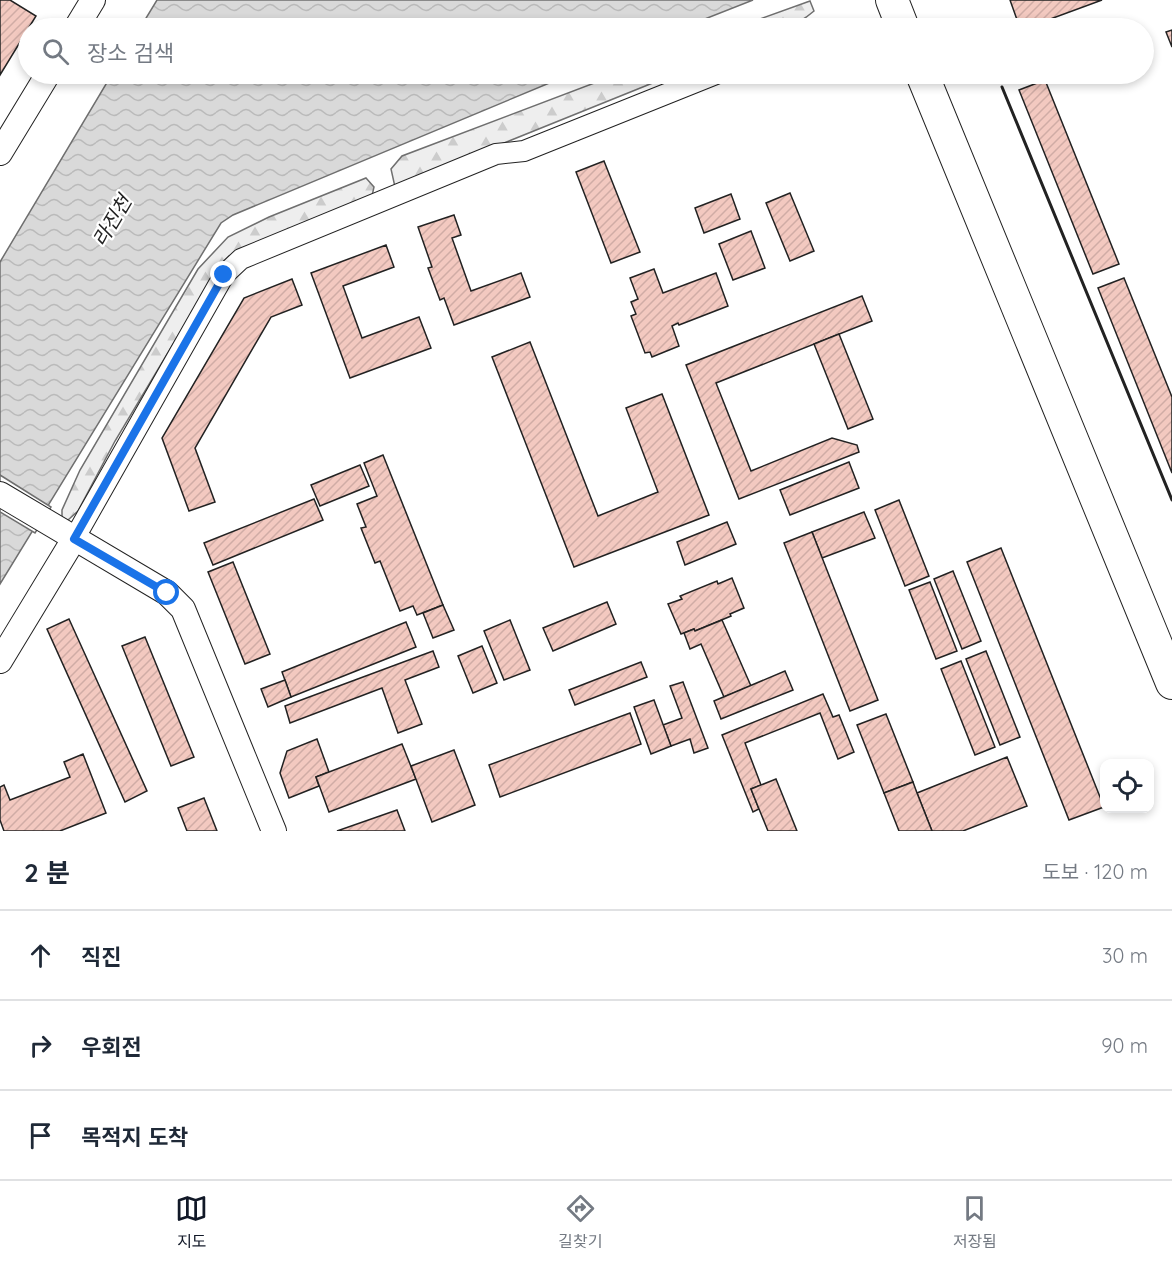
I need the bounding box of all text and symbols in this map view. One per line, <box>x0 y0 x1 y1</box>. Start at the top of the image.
search box <box>18 18 1154 84</box>
icon: search <box>39 35 72 68</box>
text: 장소 검색 <box>87 39 174 67</box>
water label: 라진천 <box>87 188 138 251</box>
route end <box>210 261 236 287</box>
route start <box>153 579 179 605</box>
map controls <box>1100 759 1154 813</box>
button: locate <box>1100 759 1154 813</box>
text: 2 분 <box>24 856 70 889</box>
text: 도보 · 120 m <box>1042 859 1148 884</box>
icon: ahead <box>24 939 57 972</box>
text: 직진 <box>81 943 121 971</box>
text: 30 m <box>1102 943 1148 968</box>
icon: right <box>24 1029 57 1062</box>
text: 우회전 <box>81 1033 142 1061</box>
text: 90 m <box>1101 1033 1148 1058</box>
icon: arrive <box>24 1119 57 1152</box>
text: 목적지 도착 <box>81 1123 188 1151</box>
tab: 지도 <box>175 1192 208 1252</box>
tab: 길찾기 <box>558 1192 603 1252</box>
tab: 저장됨 <box>953 1192 997 1252</box>

